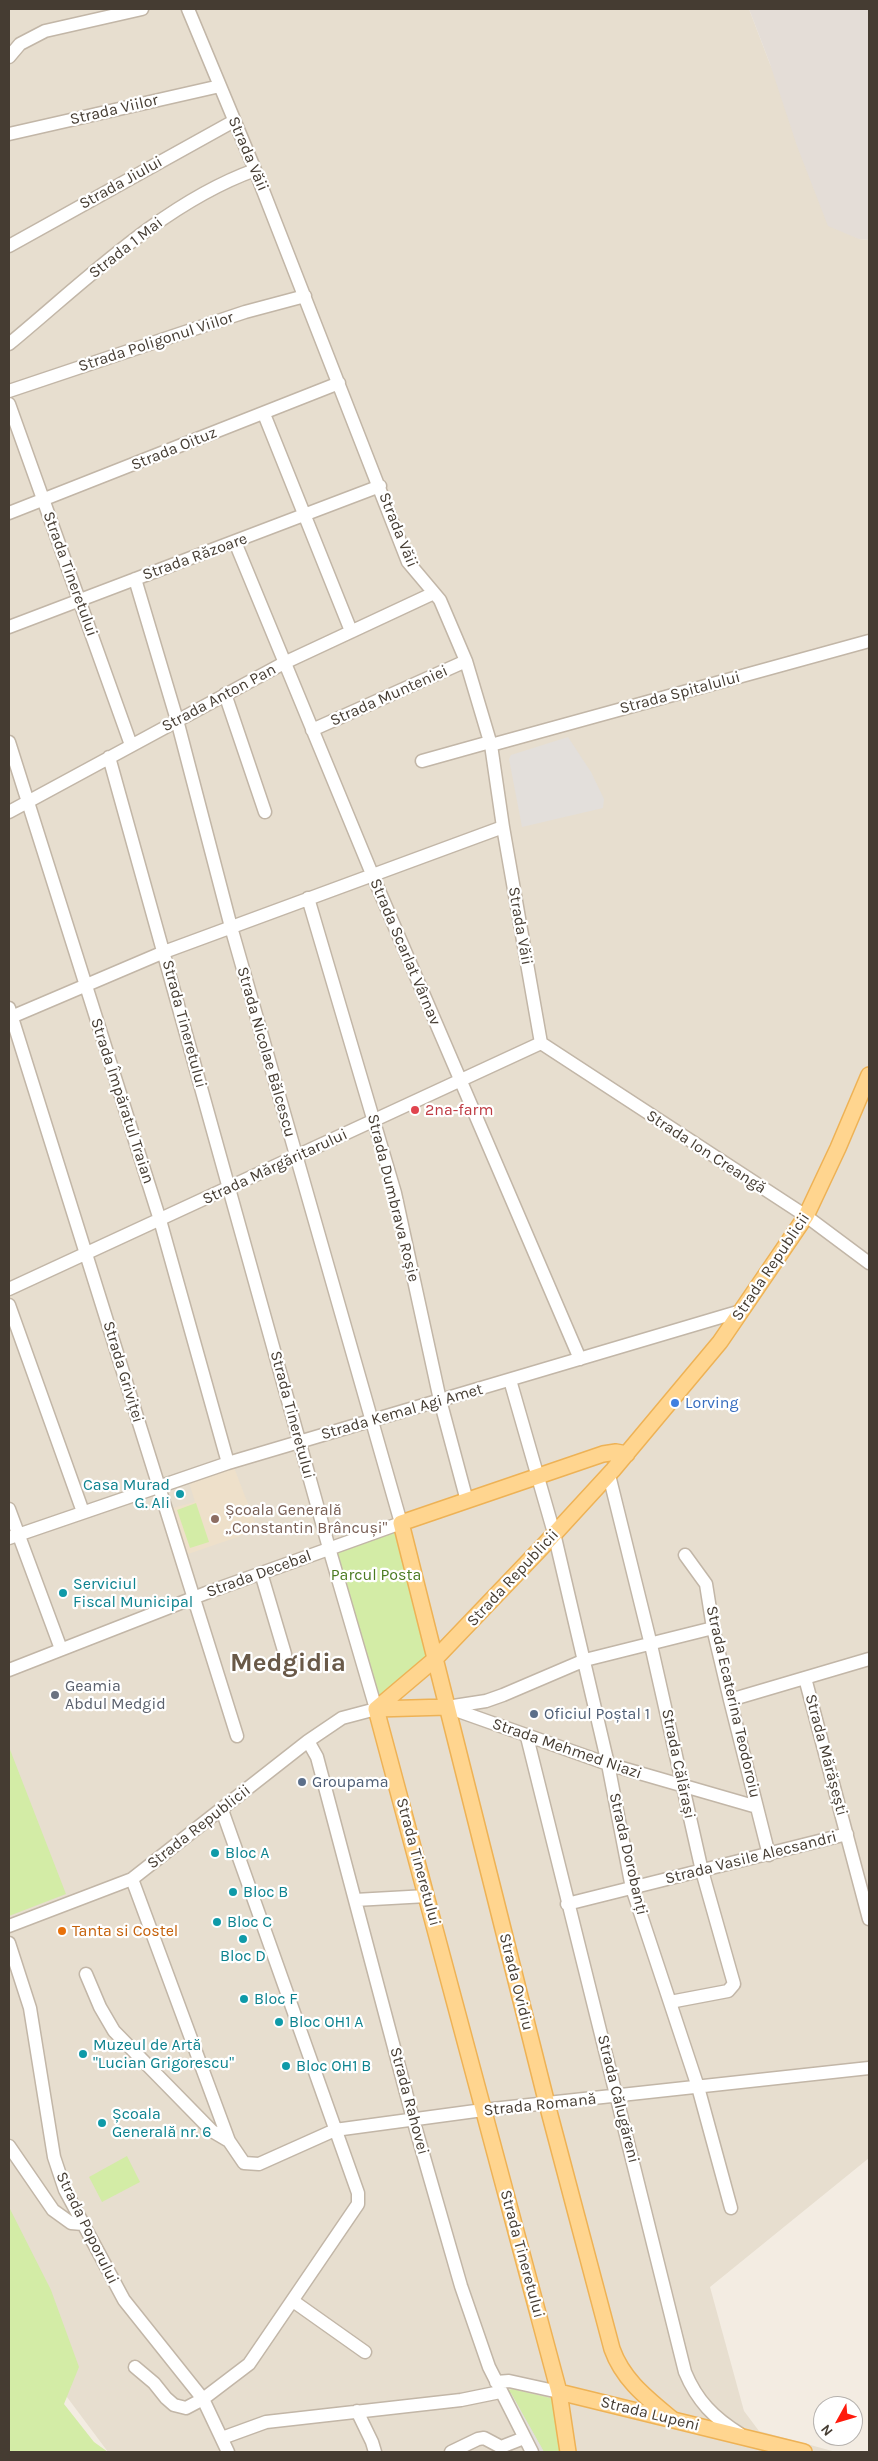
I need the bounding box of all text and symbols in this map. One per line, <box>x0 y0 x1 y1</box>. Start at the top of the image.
street label: Strada Viilor <box>68 91 160 129</box>
street label: Strada Văii <box>224 114 272 194</box>
street label: Strada Jiului <box>76 152 166 214</box>
street label: Strada 1 Mai <box>85 213 167 283</box>
street label: Strada Poligonul Viilor <box>76 308 236 376</box>
street label: Strada Oituz <box>128 423 220 475</box>
street label: Strada Văii <box>374 490 422 570</box>
street label: Strada Tineretului <box>38 509 102 639</box>
street label: Strada Răzoare <box>140 529 250 585</box>
street label: Strada Anton Pan <box>159 660 279 736</box>
street label: Strada Munteniei <box>327 661 451 731</box>
street label: Strada Spitalului <box>618 668 742 718</box>
street label: Strada Scarlat Vârnav <box>365 876 445 1028</box>
street label: Strada Văii <box>504 885 536 967</box>
street label: Strada Tineretului <box>158 958 210 1090</box>
street label: Strada Nicolae Bălcescu <box>232 965 300 1139</box>
street label: Strada Împăratul Traian <box>86 1016 158 1186</box>
place label: 2na-farm <box>425 1100 493 1120</box>
marker: 2na-farm <box>409 1104 421 1116</box>
street label: Strada Ion Creangă <box>642 1106 770 1198</box>
street label: Strada Dumbrava Roșie <box>363 1112 423 1284</box>
street label: Strada Mărgăritarului <box>199 1125 351 1209</box>
street label: Strada Republicii <box>728 1209 814 1325</box>
street label: Strada Griviței <box>98 1319 148 1425</box>
street label: Strada Tineretului <box>266 1349 318 1481</box>
street label: Strada Kemal Agi Amet <box>319 1380 485 1444</box>
place label: Lorving <box>685 1393 739 1413</box>
marker: Lorving <box>669 1397 681 1409</box>
place label: Casa Murad G. Ali <box>83 1475 170 1513</box>
marker: Casa Murad G. Ali <box>174 1488 186 1500</box>
place label: Școala Generală „Constantin Brâncuși" <box>225 1500 387 1538</box>
marker: Școala Generală „Constantin Brâncuși" <box>209 1513 221 1525</box>
street label: Strada Republicii <box>463 1525 563 1631</box>
street label: Strada Decebal <box>204 1546 314 1602</box>
park label: Parcul Posta <box>331 1565 421 1585</box>
place label: Serviciul Fiscal Municipal <box>73 1574 193 1612</box>
marker: Serviciul Fiscal Municipal <box>57 1587 69 1599</box>
street label: Strada Ecaterina Teodoroiu <box>702 1604 764 1800</box>
district label: Medgidia <box>230 1648 346 1680</box>
place label: Geamia Abdul Medgid <box>65 1676 166 1714</box>
marker: Geamia Abdul Medgid <box>49 1689 61 1701</box>
street label: Strada Mărășești <box>801 1692 851 1818</box>
place label: Oficiul Poștal 1 <box>544 1704 650 1724</box>
street label: Strada Călărași <box>657 1707 699 1821</box>
marker: Oficiul Poștal 1 <box>528 1708 540 1720</box>
street label: Strada Mehmed Niazi <box>490 1714 644 1784</box>
place label: Groupama <box>312 1772 388 1792</box>
marker: Groupama <box>296 1776 308 1788</box>
street label: Strada Republicii <box>143 1781 255 1873</box>
street label: Strada Dorobanți <box>605 1791 651 1917</box>
street label: Strada Tineretului <box>392 1796 444 1928</box>
street label: Strada Vasile Alecsandri <box>663 1827 839 1889</box>
place label: Bloc A <box>225 1843 269 1863</box>
marker: Bloc A <box>209 1847 221 1859</box>
place label: Bloc B <box>243 1882 288 1902</box>
marker: Bloc B <box>227 1886 239 1898</box>
place label: Bloc C <box>227 1912 272 1932</box>
marker: Bloc C <box>211 1916 223 1928</box>
place label: Tanta si Costel <box>72 1921 178 1941</box>
marker: Tanta si Costel <box>56 1925 68 1937</box>
street label: Strada Ovidiu <box>495 1931 537 2033</box>
marker: Bloc D <box>237 1933 249 1945</box>
place label: Bloc D <box>220 1946 266 1966</box>
place label: Bloc F <box>254 1989 298 2009</box>
marker: Bloc F <box>238 1993 250 2005</box>
place label: Bloc OH1 A <box>289 2012 364 2032</box>
marker: Bloc OH1 A <box>273 2016 285 2028</box>
street label: Strada Călugăreni <box>593 2033 643 2165</box>
place label: Muzeul de Artă "Lucian Grigorescu" <box>93 2035 234 2073</box>
street label: Strada Rahovei <box>385 2045 433 2157</box>
marker: Muzeul de Artă "Lucian Grigorescu" <box>77 2048 89 2060</box>
place label: Bloc OH1 B <box>296 2056 371 2076</box>
marker: Bloc OH1 B <box>280 2060 292 2072</box>
street label: Strada Romană <box>483 2090 597 2120</box>
place label: Școala Generală nr. 6 <box>112 2104 211 2142</box>
marker: Școala Generală nr. 6 <box>96 2117 108 2129</box>
street label: Strada Poporului <box>52 2169 122 2287</box>
street label: Strada Tineretului <box>496 2188 548 2320</box>
street label: Strada Lupeni <box>598 2392 702 2436</box>
north arrow <box>813 2396 863 2446</box>
text: N <box>817 2421 837 2439</box>

